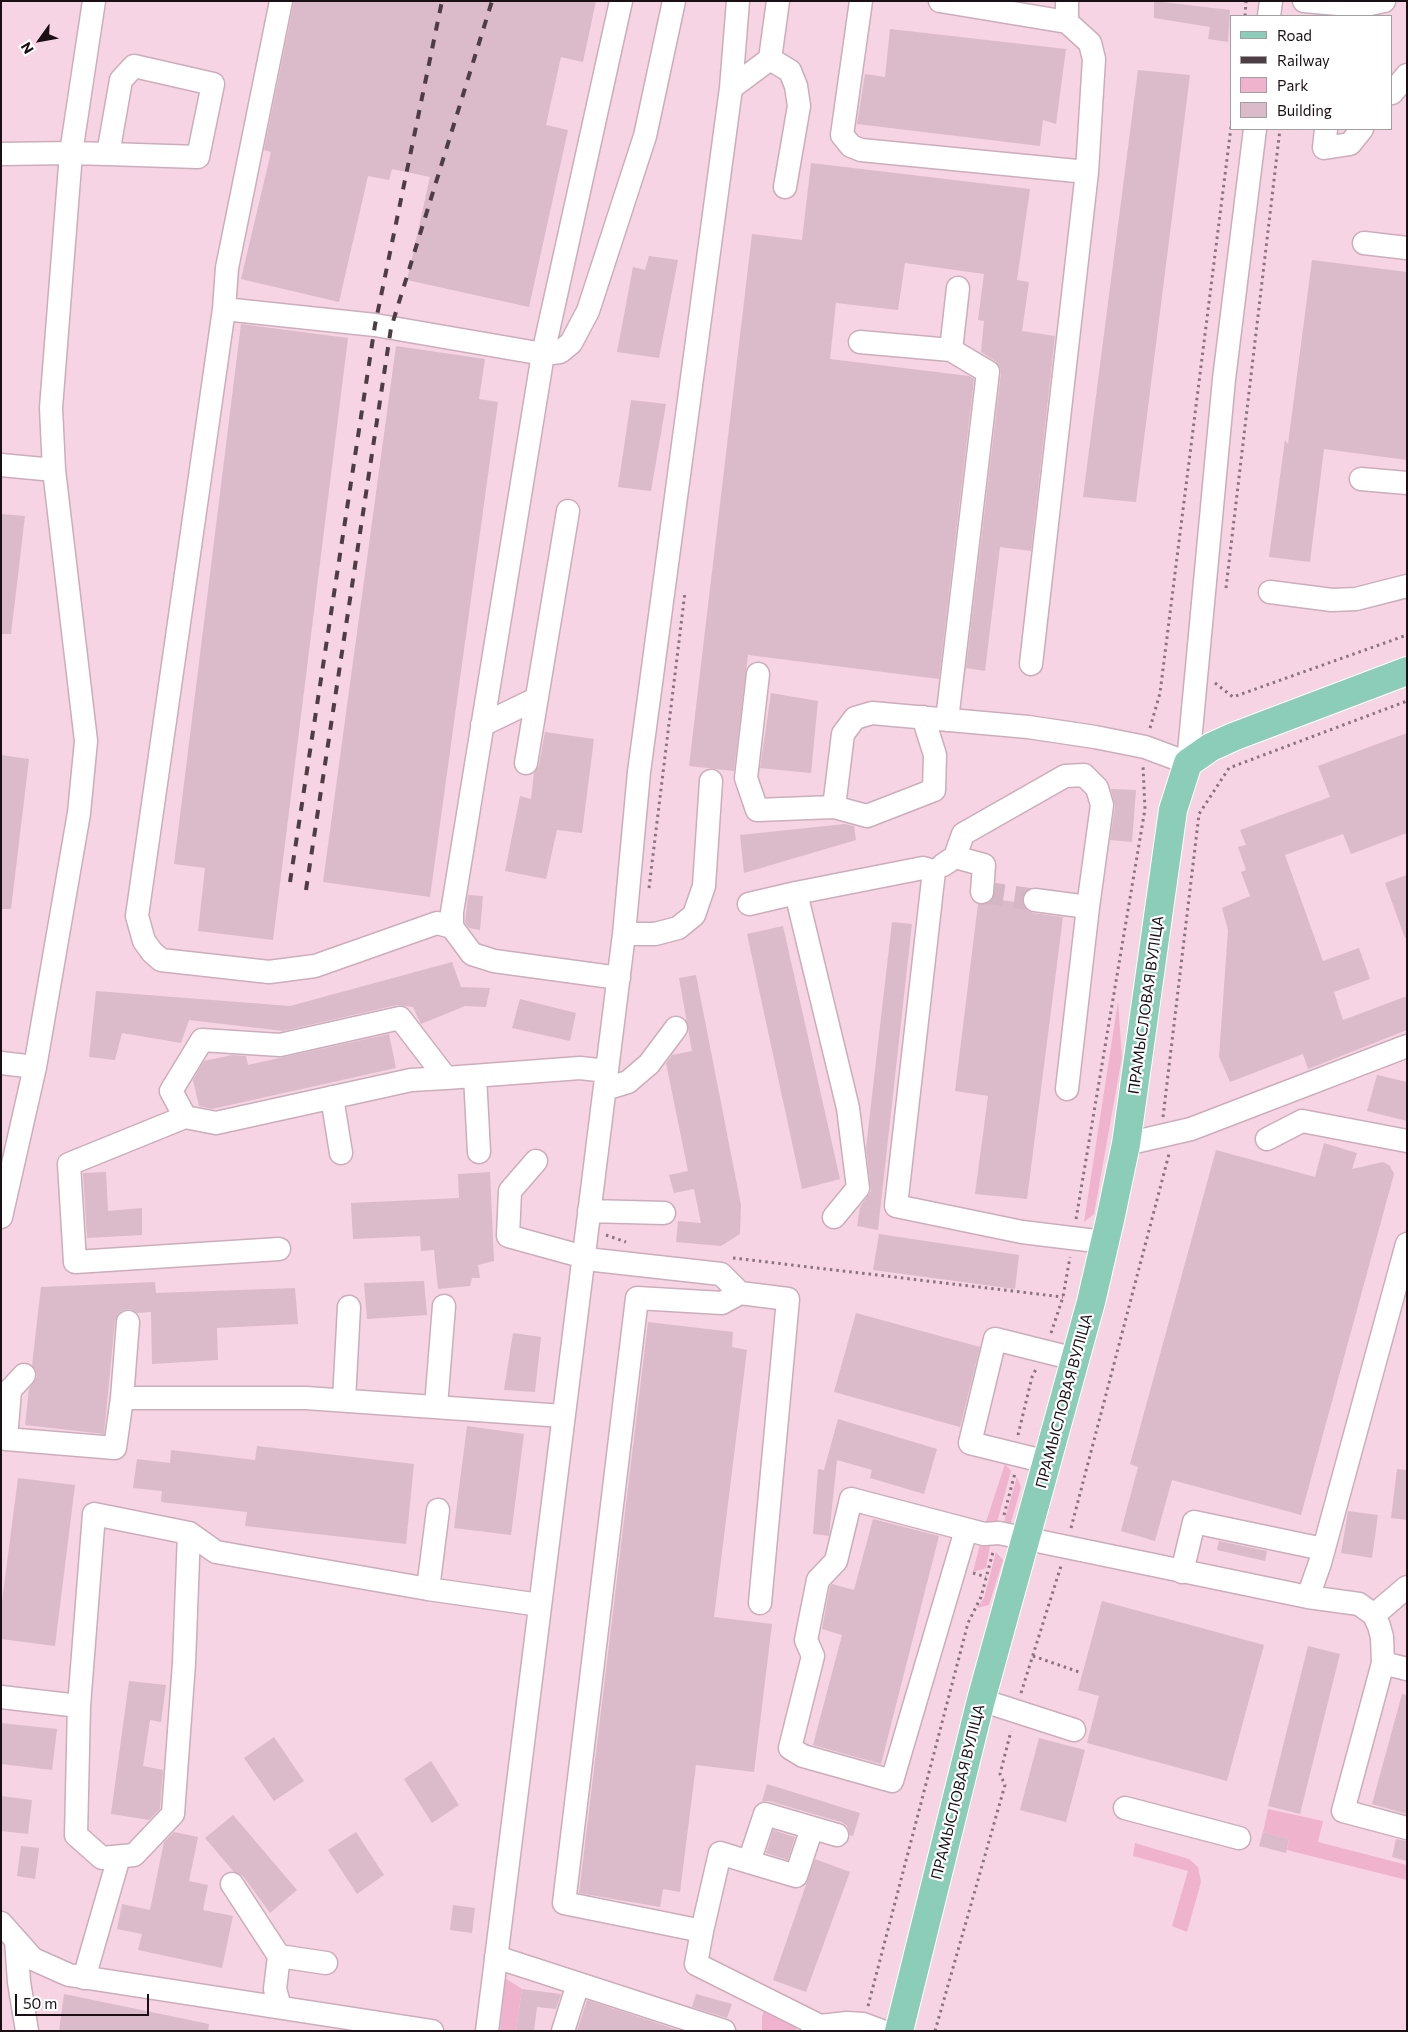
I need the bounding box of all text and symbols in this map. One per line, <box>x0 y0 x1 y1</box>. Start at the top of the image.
north arrow <box>15 15 65 65</box>
legend <box>1230 15 1393 130</box>
text: Road <box>1277 26 1312 44</box>
text: N <box>17 39 37 57</box>
text: Railway <box>1277 51 1330 69</box>
text: Park <box>1277 76 1308 94</box>
text: Building <box>1277 101 1332 119</box>
street label: ПРАМЫСЛОВАЯ ВУЛІЦА <box>1125 915 1167 1095</box>
street label: ПРАМЫСЛОВАЯ ВУЛІЦА <box>1032 1312 1096 1490</box>
street label: ПРАМЫСЛОВАЯ ВУЛІЦА <box>927 1702 989 1882</box>
scale bar <box>18 1984 151 2016</box>
text: 50 m <box>23 1994 57 2012</box>

